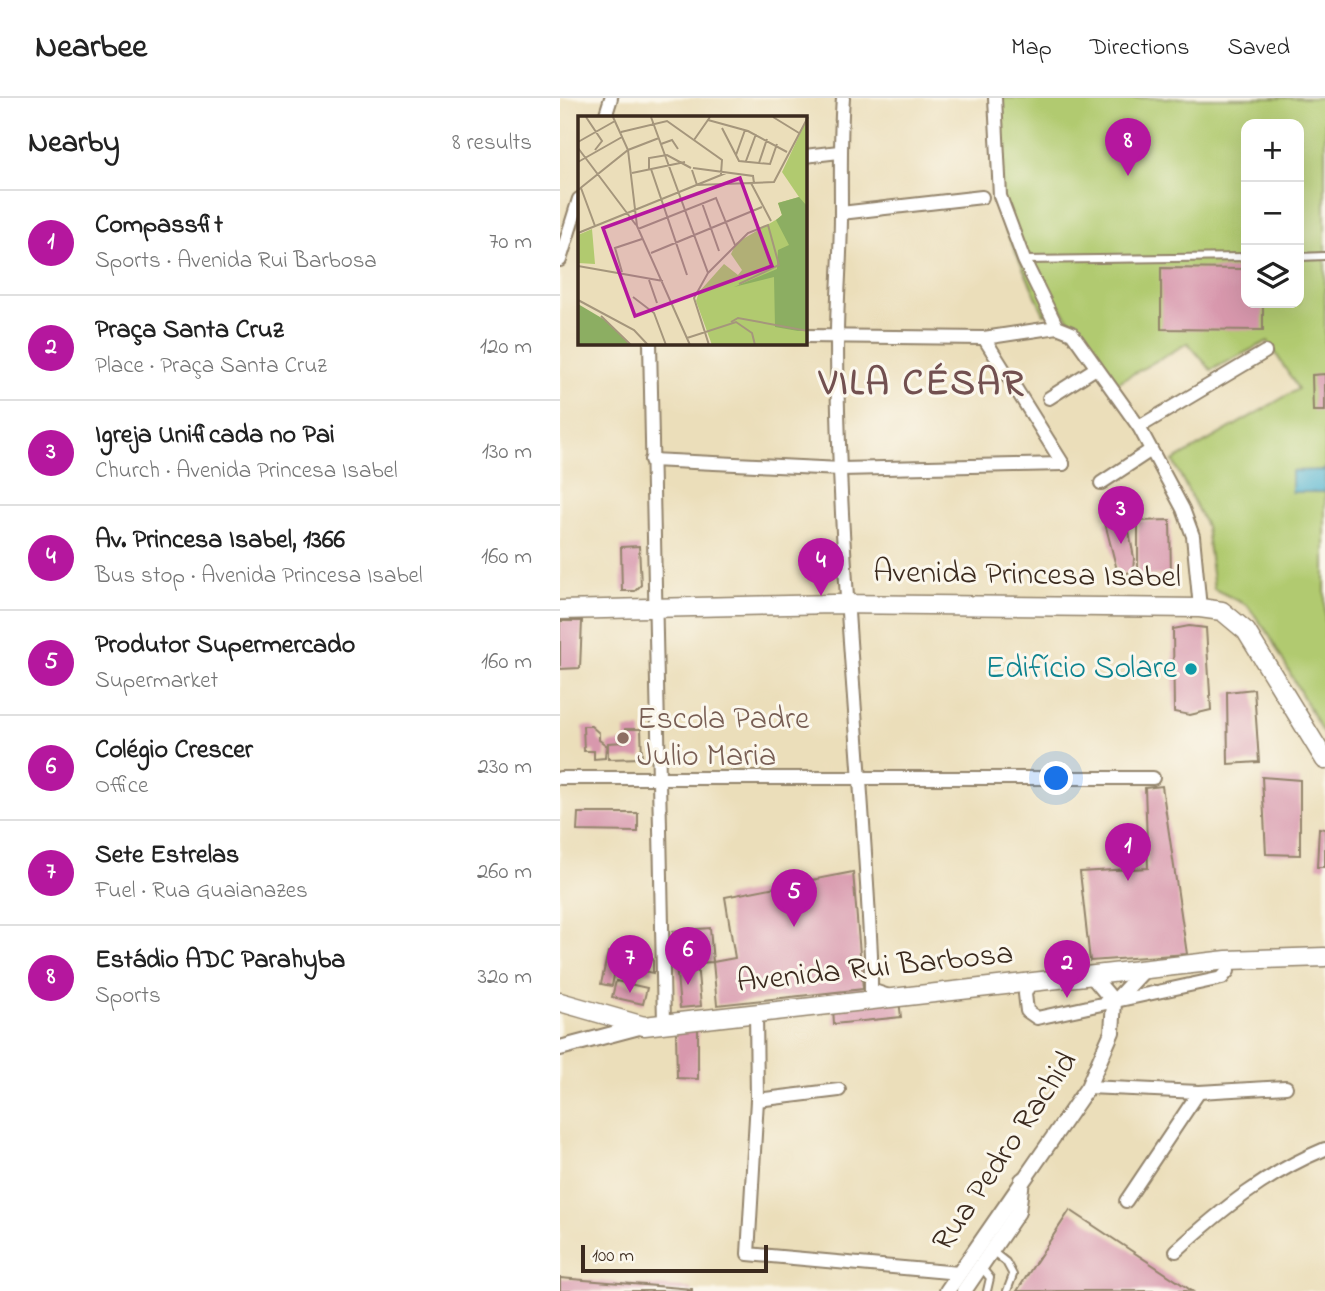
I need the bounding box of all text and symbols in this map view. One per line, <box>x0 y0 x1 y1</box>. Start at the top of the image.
text: Nearbee <box>35 24 147 72</box>
text: Map <box>1011 31 1052 66</box>
text: Directions <box>1090 31 1189 66</box>
text: Saved <box>1227 31 1290 66</box>
inset map <box>578 116 807 345</box>
pin: 8 <box>1105 118 1151 176</box>
map controls <box>1241 119 1304 308</box>
button: + <box>1241 119 1304 182</box>
text: Nearby <box>28 122 120 166</box>
text: 8 results <box>452 127 532 160</box>
button: − <box>1241 182 1304 245</box>
text: Compassfit <box>95 207 223 245</box>
text: 1 <box>47 226 55 259</box>
text: 70 m <box>489 226 532 259</box>
text: Sports · Avenida Rui Barbosa <box>95 245 377 278</box>
button: layers <box>1241 245 1304 308</box>
text: Praça Santa Cruz <box>95 312 284 350</box>
text: 2 <box>45 331 57 364</box>
text: 120 m <box>480 331 532 364</box>
text: Place · Praça Santa Cruz <box>95 350 327 383</box>
district label: VILA CÉSAR <box>818 357 1025 413</box>
text: Igreja Unificada no Pai <box>95 417 335 455</box>
text: 3 <box>46 436 56 469</box>
text: 130 m <box>482 436 532 469</box>
text: Church · Avenida Princesa Isabel <box>95 455 398 488</box>
pin: 3 <box>1098 486 1144 544</box>
text: Av. Princesa Isabel, 1366 <box>95 522 345 560</box>
pin: 4 <box>798 538 844 596</box>
text: 4 <box>46 541 56 574</box>
text: 160 m <box>481 541 532 574</box>
street label: Avenida Princesa Isabel <box>873 550 1181 602</box>
text: Bus stop · Avenida Princesa Isabel <box>95 560 423 593</box>
text: Produtor Supermercado <box>95 627 355 665</box>
text: 5 <box>44 646 58 679</box>
text: 160 m <box>481 646 532 679</box>
place label: Edifício Solare <box>986 646 1178 693</box>
marker: Edifício Solare <box>1183 661 1199 677</box>
text: Supermarket <box>95 665 218 698</box>
place label: Escola Padre Julio Maria <box>637 697 810 781</box>
marker: Escola Padre Julio Maria <box>615 730 631 746</box>
text: Colégio Crescer <box>95 732 253 770</box>
text: 6 <box>46 751 56 784</box>
text: 230 m <box>478 751 532 784</box>
your location <box>1039 761 1073 795</box>
text: Office <box>95 770 148 803</box>
pin: 1 <box>1105 823 1151 881</box>
text: Sete Estrelas <box>95 837 239 875</box>
text: 7 <box>46 856 56 889</box>
text: 260 m <box>477 856 532 889</box>
pin: 5 <box>771 869 817 927</box>
text: Fuel · Rua Guaianazes <box>95 875 308 908</box>
pin: 6 <box>665 927 711 985</box>
street label: Avenida Rui Barbosa <box>734 931 1016 1007</box>
pin: 7 <box>607 935 653 993</box>
pin: 2 <box>1044 940 1090 998</box>
text: Estádio ADC Parahyba <box>95 942 345 980</box>
text: 8 <box>47 961 55 994</box>
text: 320 m <box>478 961 532 994</box>
text: Sports <box>95 980 161 1013</box>
street label: Rua Pedro Rachid <box>921 1042 1091 1262</box>
scale bar <box>581 1242 768 1274</box>
text: 100 m <box>592 1243 634 1270</box>

